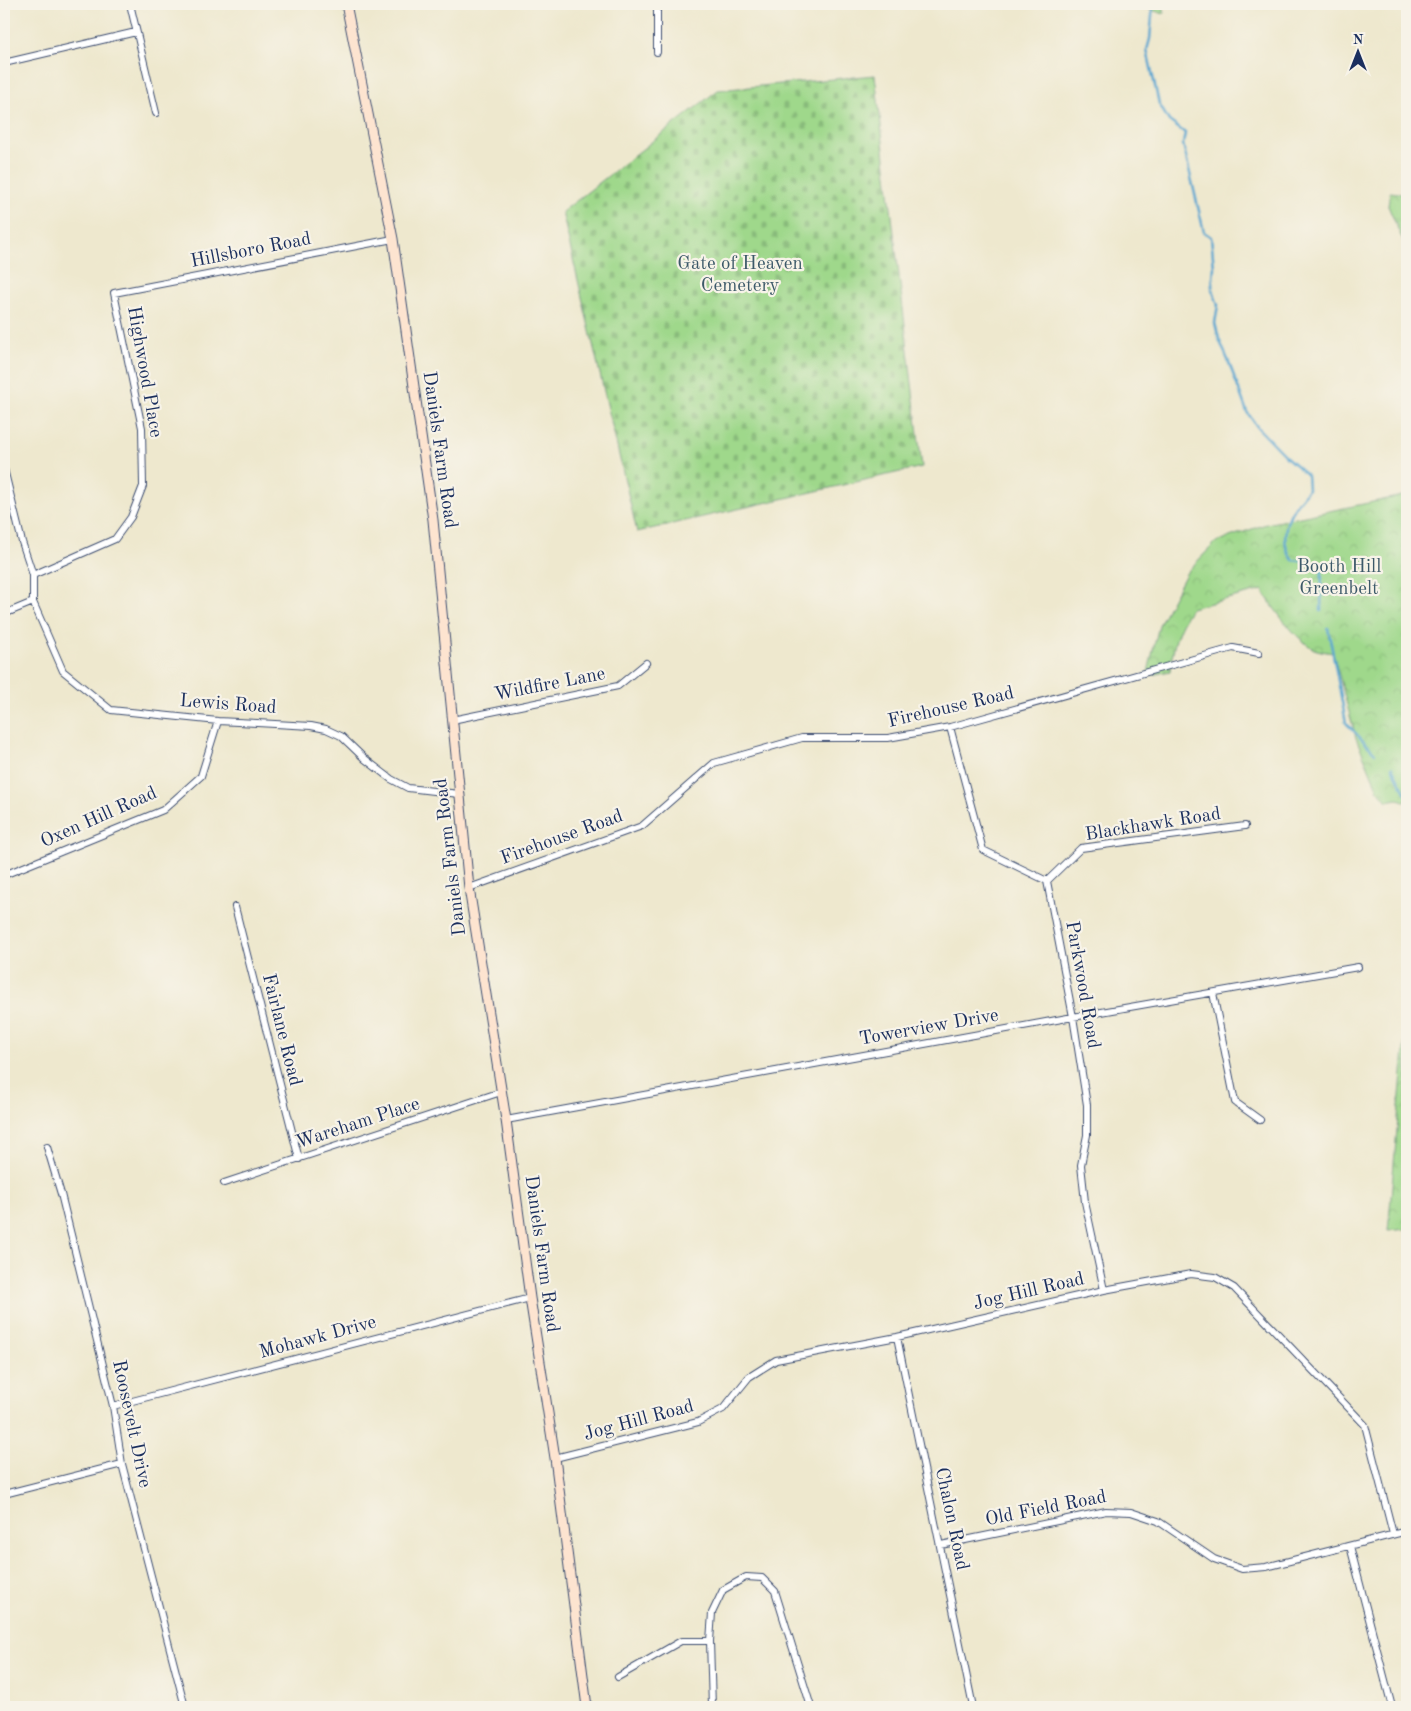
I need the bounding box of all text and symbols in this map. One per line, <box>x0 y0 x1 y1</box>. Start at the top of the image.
north arrow <box>1334 28 1384 78</box>
text: N <box>1353 33 1364 47</box>
street label: Hillsboro Road <box>189 230 313 272</box>
park label: Gate of Heaven Cemetery <box>677 255 803 296</box>
street label: Highwood Place <box>123 305 165 439</box>
street label: Daniels Farm Road <box>419 370 459 530</box>
park label: Booth Hill Greenbelt <box>1297 558 1381 599</box>
street label: Wildfire Lane <box>493 665 607 705</box>
street label: Firehouse Road <box>886 684 1016 732</box>
street label: Lewis Road <box>179 692 277 718</box>
street label: Daniels Farm Road <box>432 777 470 937</box>
street label: Oxen Hill Road <box>38 784 160 852</box>
street label: Blackhawk Road <box>1084 805 1222 845</box>
street label: Firehouse Road <box>498 807 626 869</box>
street label: Parkwood Road <box>1061 920 1103 1050</box>
street label: Fairlane Road <box>258 972 304 1088</box>
street label: Towerview Drive <box>858 1006 1000 1050</box>
street label: Wareham Place <box>294 1095 422 1153</box>
street label: Daniels Farm Road <box>521 1174 561 1334</box>
street label: Jog Hill Road <box>972 1270 1086 1314</box>
street label: Mohawk Drive <box>257 1313 379 1363</box>
street label: Roosevelt Drive <box>108 1358 154 1490</box>
street label: Jog Hill Road <box>582 1397 696 1445</box>
street label: Chalon Road <box>931 1466 971 1572</box>
street label: Old Field Road <box>984 1488 1108 1530</box>

